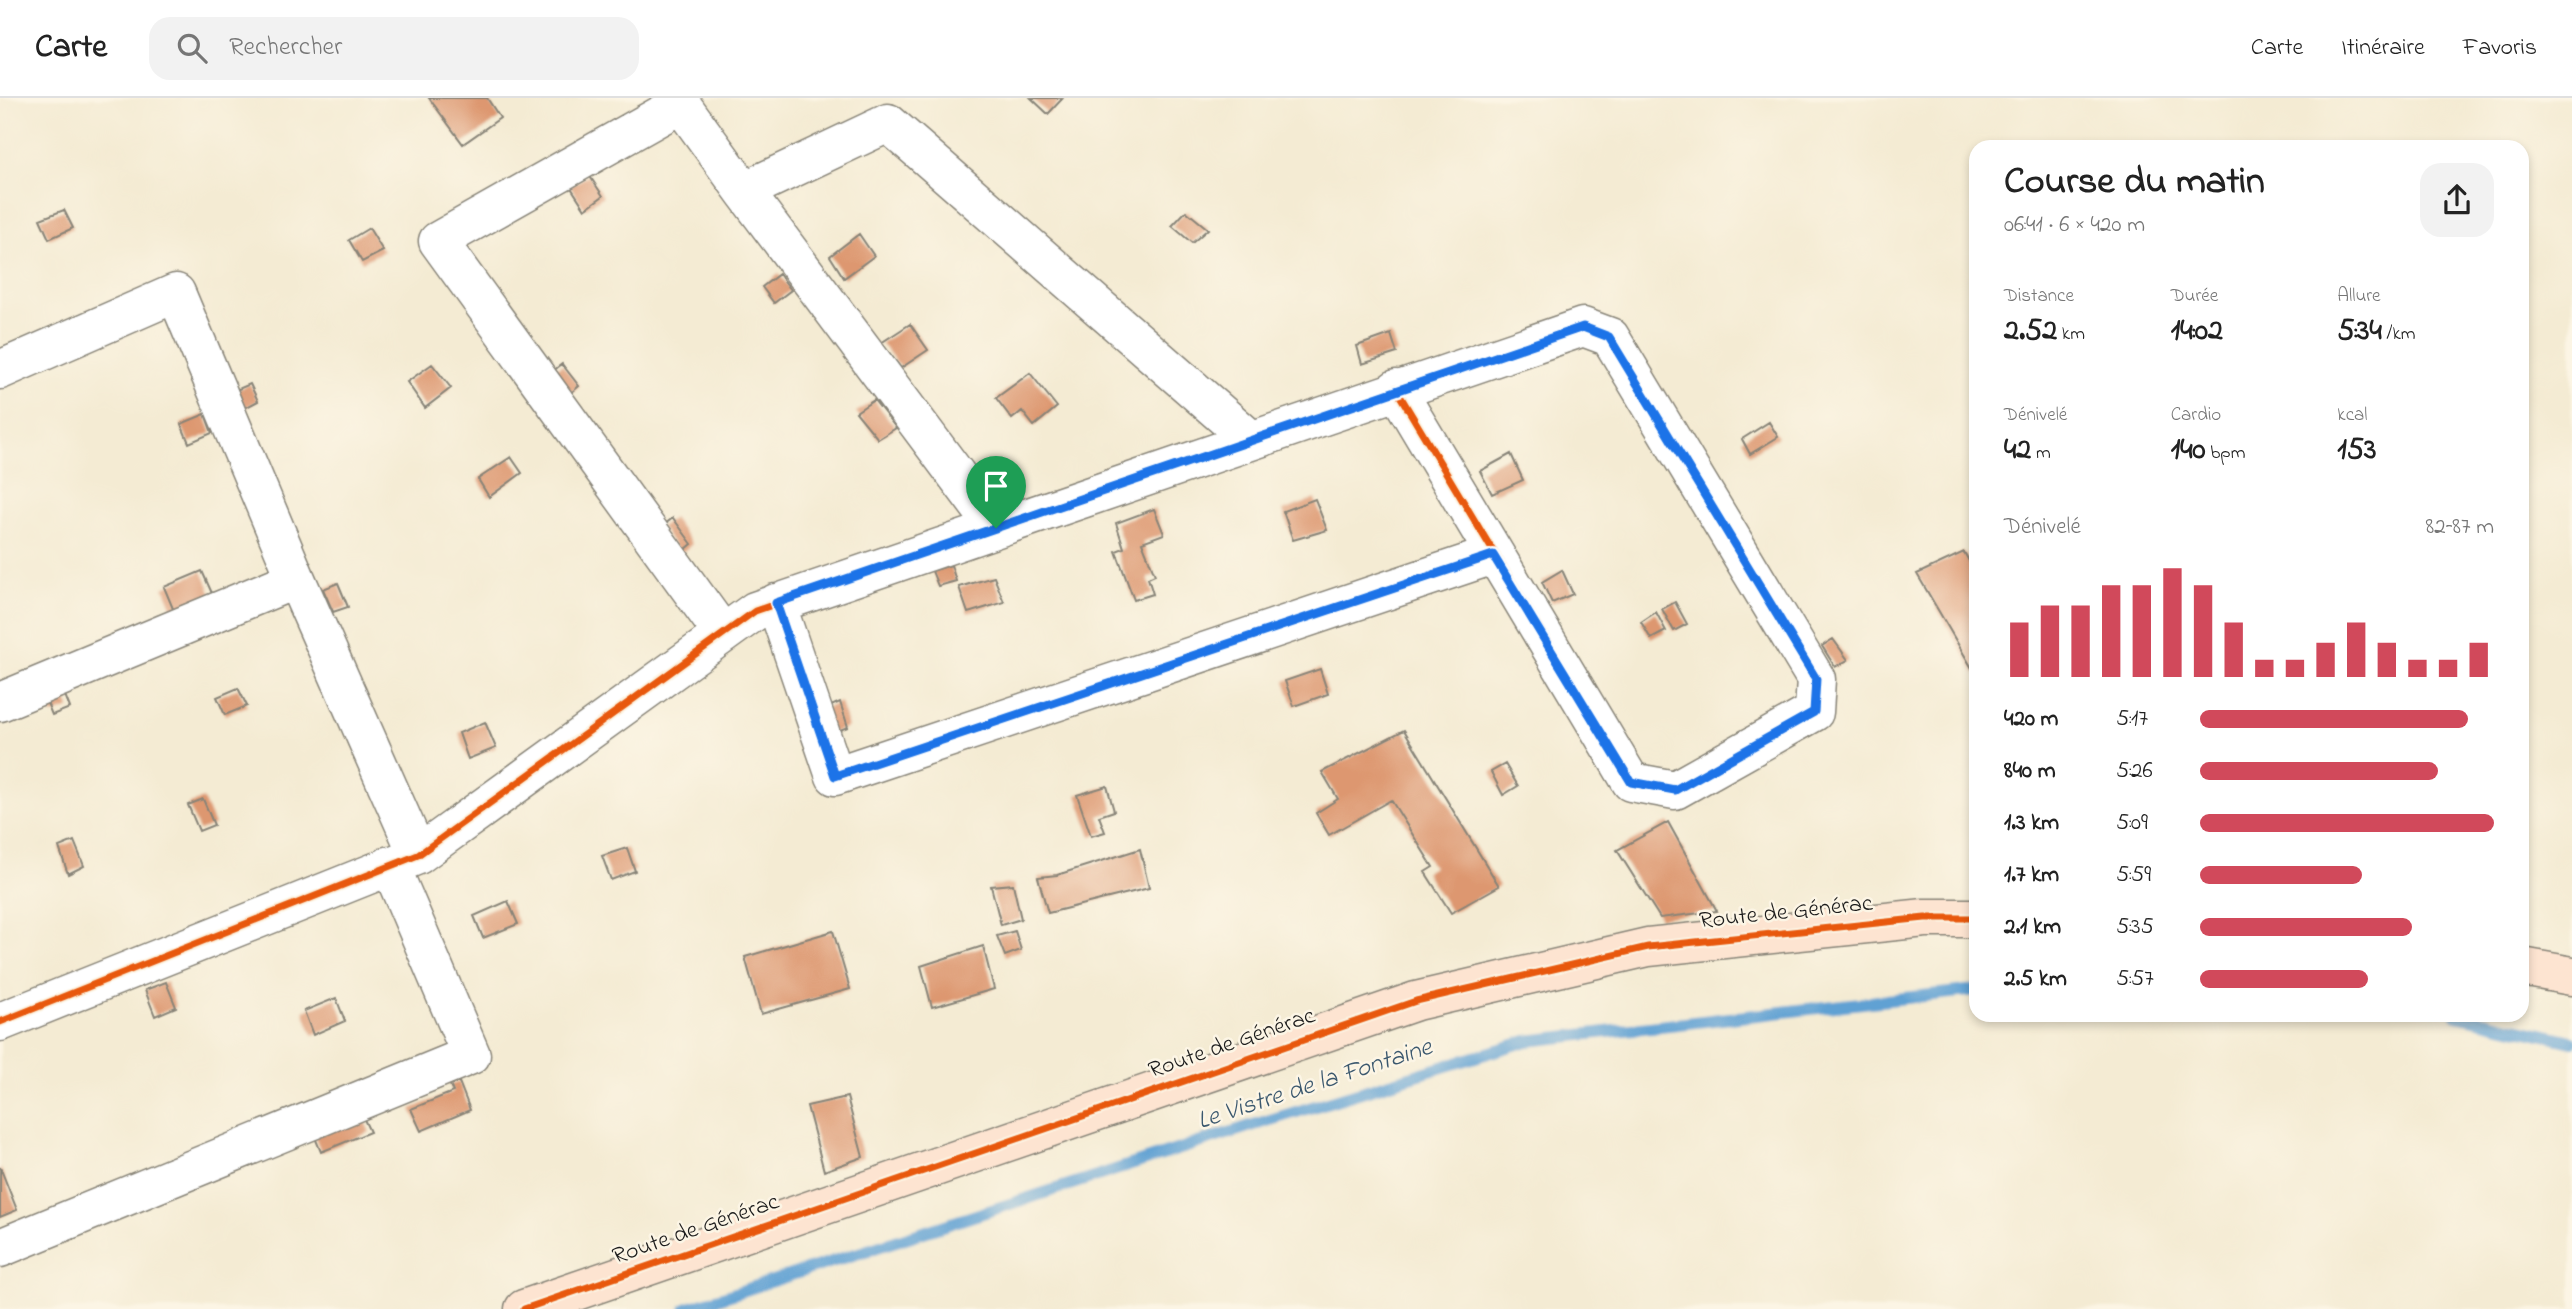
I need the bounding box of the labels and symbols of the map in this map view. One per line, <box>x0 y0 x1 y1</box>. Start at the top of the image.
pin <box>966 456 1026 528</box>
street label: Route de Générac <box>1698 886 1875 939</box>
street label: Route de Générac <box>1144 999 1320 1089</box>
water label: Le Vistre de la Fontaine <box>1193 1029 1438 1141</box>
street label: Route de Générac <box>608 1185 784 1275</box>

